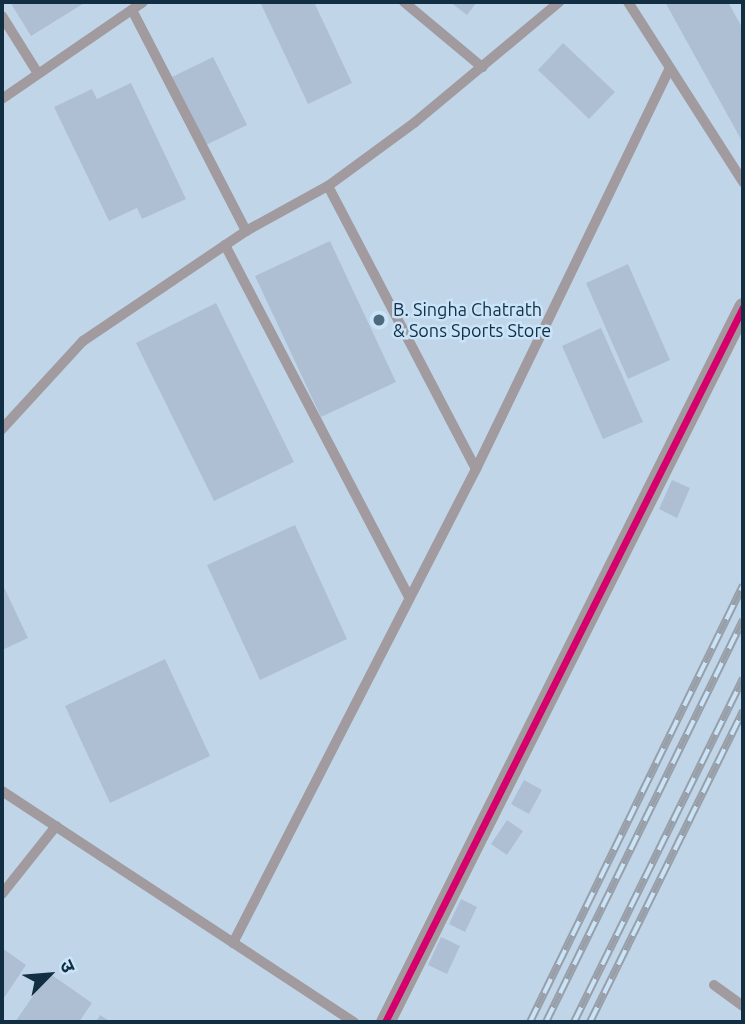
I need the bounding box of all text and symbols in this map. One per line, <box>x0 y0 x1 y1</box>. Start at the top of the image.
place label: B. Singha Chatrath & Sons Sports Store <box>393 299 551 342</box>
marker: B. Singha Chatrath & Sons Sports Store <box>371 312 387 328</box>
north arrow <box>14 940 84 1010</box>
text: उ <box>56 956 80 976</box>

